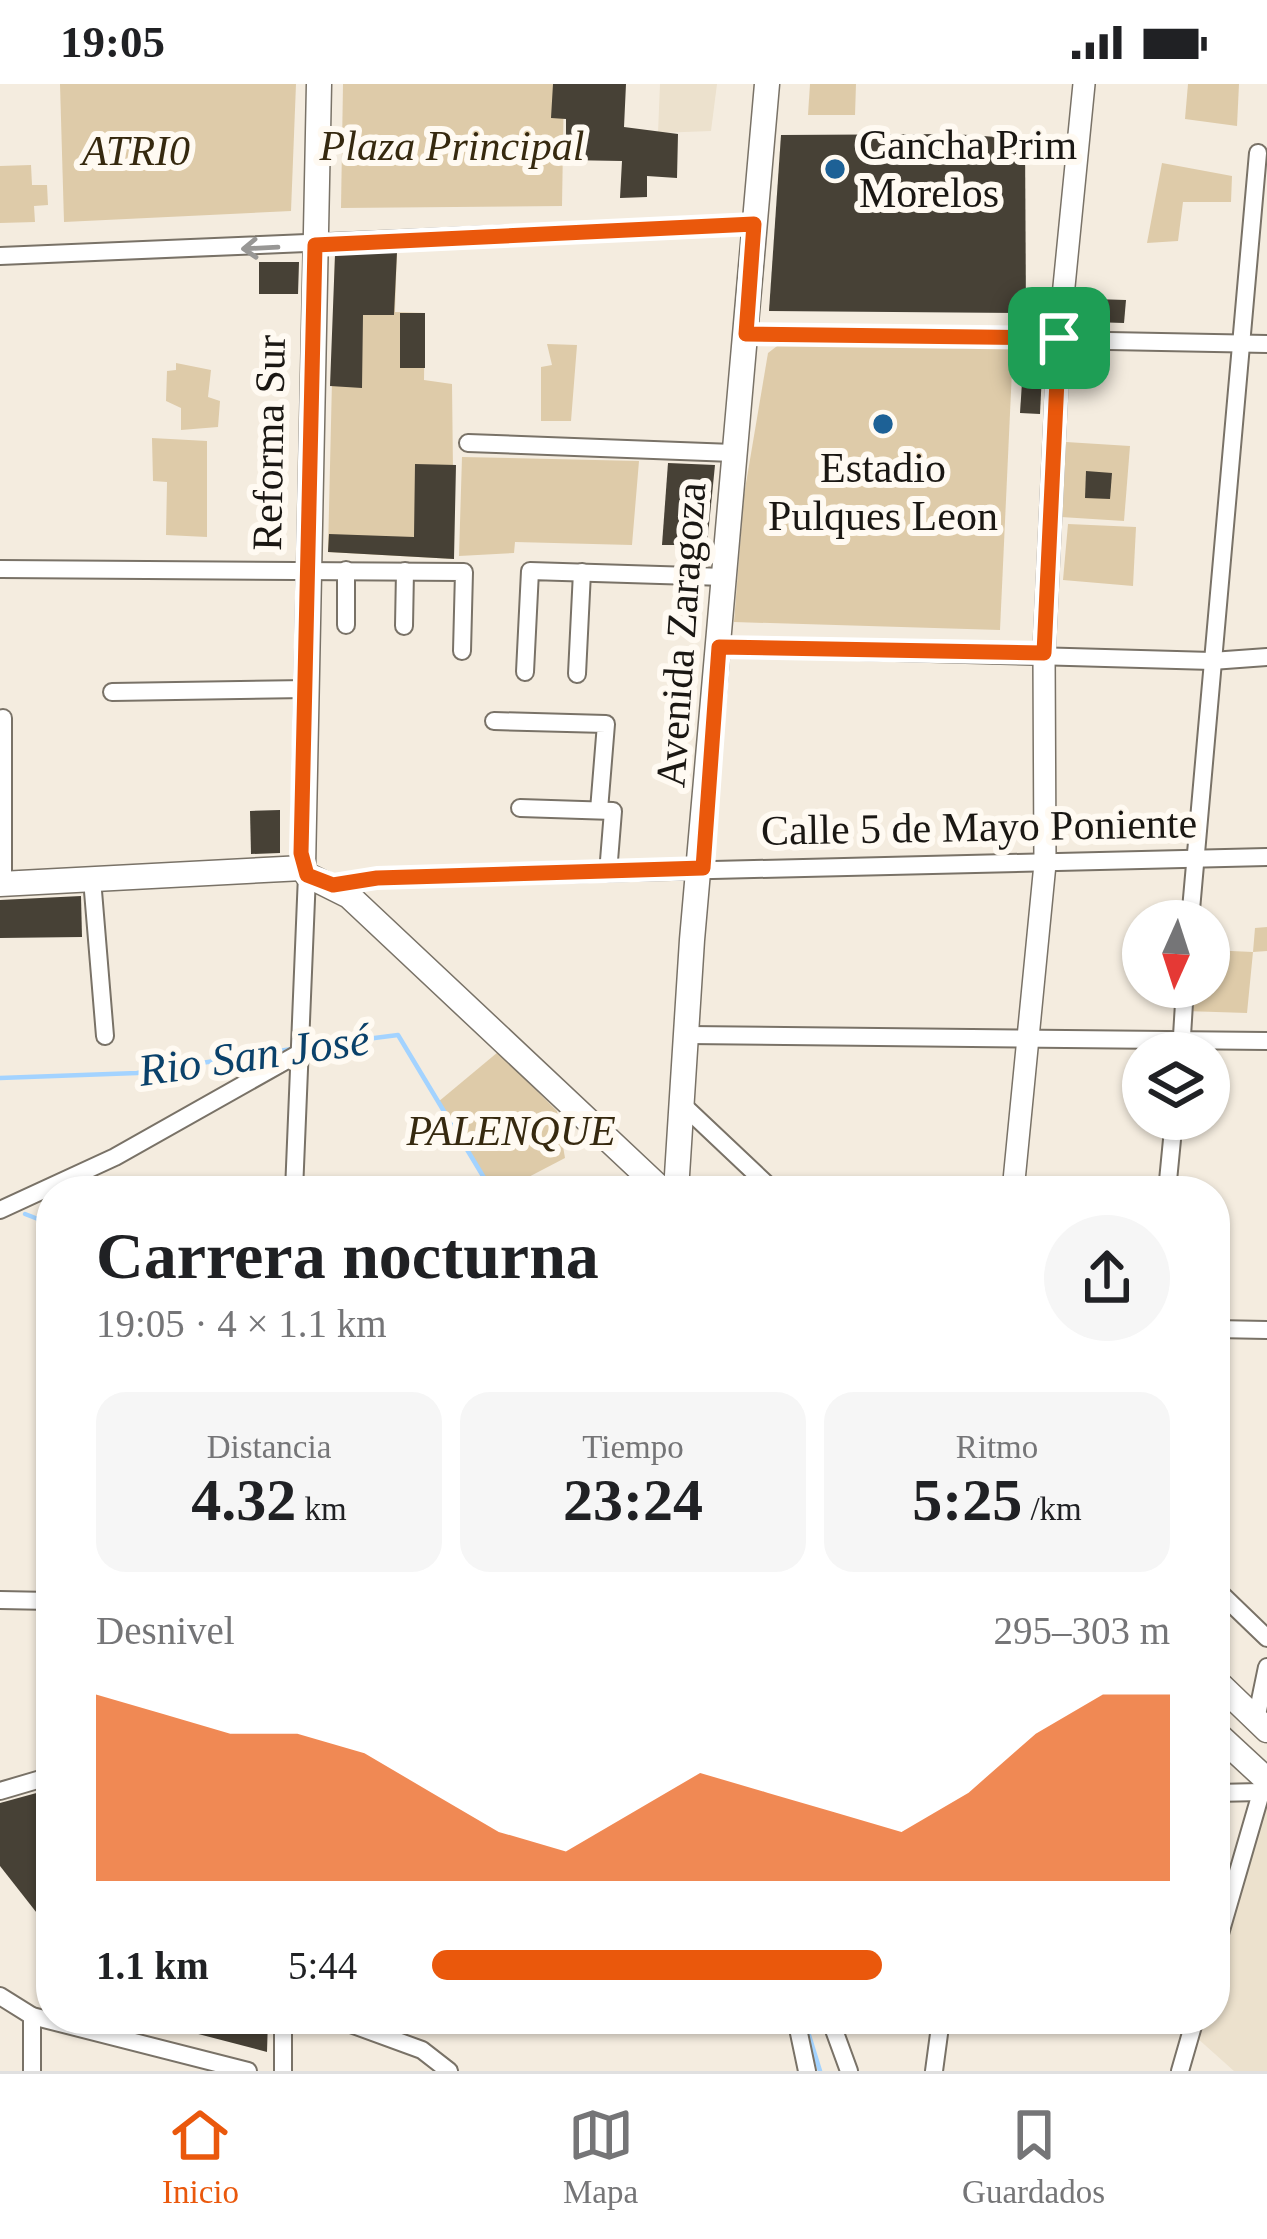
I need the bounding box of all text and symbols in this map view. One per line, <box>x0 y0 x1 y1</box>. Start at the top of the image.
text: 19:05 <box>60 17 165 67</box>
place label: Cancha Prim Morelos <box>859 122 1077 216</box>
park label: Plaza Principal <box>319 123 584 169</box>
park label: ATRI0 <box>79 128 190 174</box>
marker: Cancha Prim Morelos <box>822 156 848 182</box>
one-way arrow <box>241 237 280 260</box>
pin <box>1008 287 1110 389</box>
icon: arrive <box>1026 305 1092 371</box>
street label: Reforma Sur <box>244 335 294 551</box>
marker: Estadio Pulques Leon <box>870 411 896 437</box>
place label: Estadio Pulques Leon <box>768 445 998 539</box>
street label: Avenida Zaragoza <box>647 480 715 789</box>
street label: Calle 5 de Mayo Poniente <box>761 800 1197 854</box>
north arrow <box>1122 900 1230 1008</box>
map controls <box>1122 900 1230 1140</box>
water label: Rio San José <box>134 1014 375 1096</box>
button: layers <box>1122 1032 1230 1140</box>
park label: PALENQUE <box>405 1108 616 1154</box>
button: share <box>1044 1215 1170 1341</box>
text: Carrera nocturna <box>96 1219 599 1292</box>
text: 19:05 · 4 × 1.1 km <box>96 1302 387 1345</box>
text: Distancia <box>207 1429 331 1465</box>
text: Tiempo <box>582 1429 684 1465</box>
text: Ritmo <box>956 1429 1038 1465</box>
text: 4.32 <box>191 1467 296 1533</box>
text: 23:24 <box>563 1467 703 1533</box>
text: 5:25 <box>912 1467 1022 1533</box>
text: km <box>296 1491 347 1527</box>
text: /km <box>1022 1491 1082 1527</box>
text: Desnivel <box>96 1609 235 1652</box>
text: 295–303 m <box>993 1609 1170 1652</box>
text: 1.1 km <box>96 1944 209 1987</box>
text: 5:44 <box>288 1944 357 1987</box>
tab: Inicio <box>162 2102 239 2211</box>
tab: Mapa <box>563 2102 638 2211</box>
tab: Guardados <box>962 2102 1105 2211</box>

